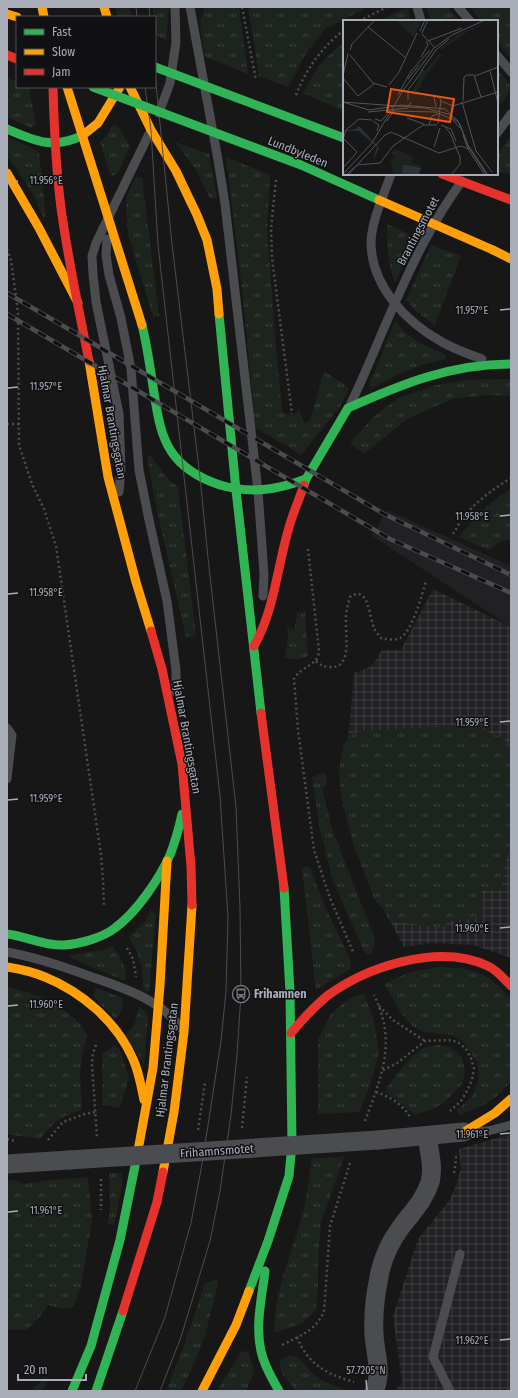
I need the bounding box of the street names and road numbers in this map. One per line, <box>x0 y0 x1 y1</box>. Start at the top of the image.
street label: Lundbyleden <box>266 134 330 170</box>
street label: Brantingsmotet <box>394 194 442 268</box>
street label: Hjalmar Brantingsgatan <box>95 364 129 480</box>
street label: Hjalmar Brantingsgatan <box>170 679 204 795</box>
street label: Hjalmar Brantingsgatan <box>153 1002 181 1118</box>
street label: Frihamnsmotet <box>180 1141 254 1161</box>

